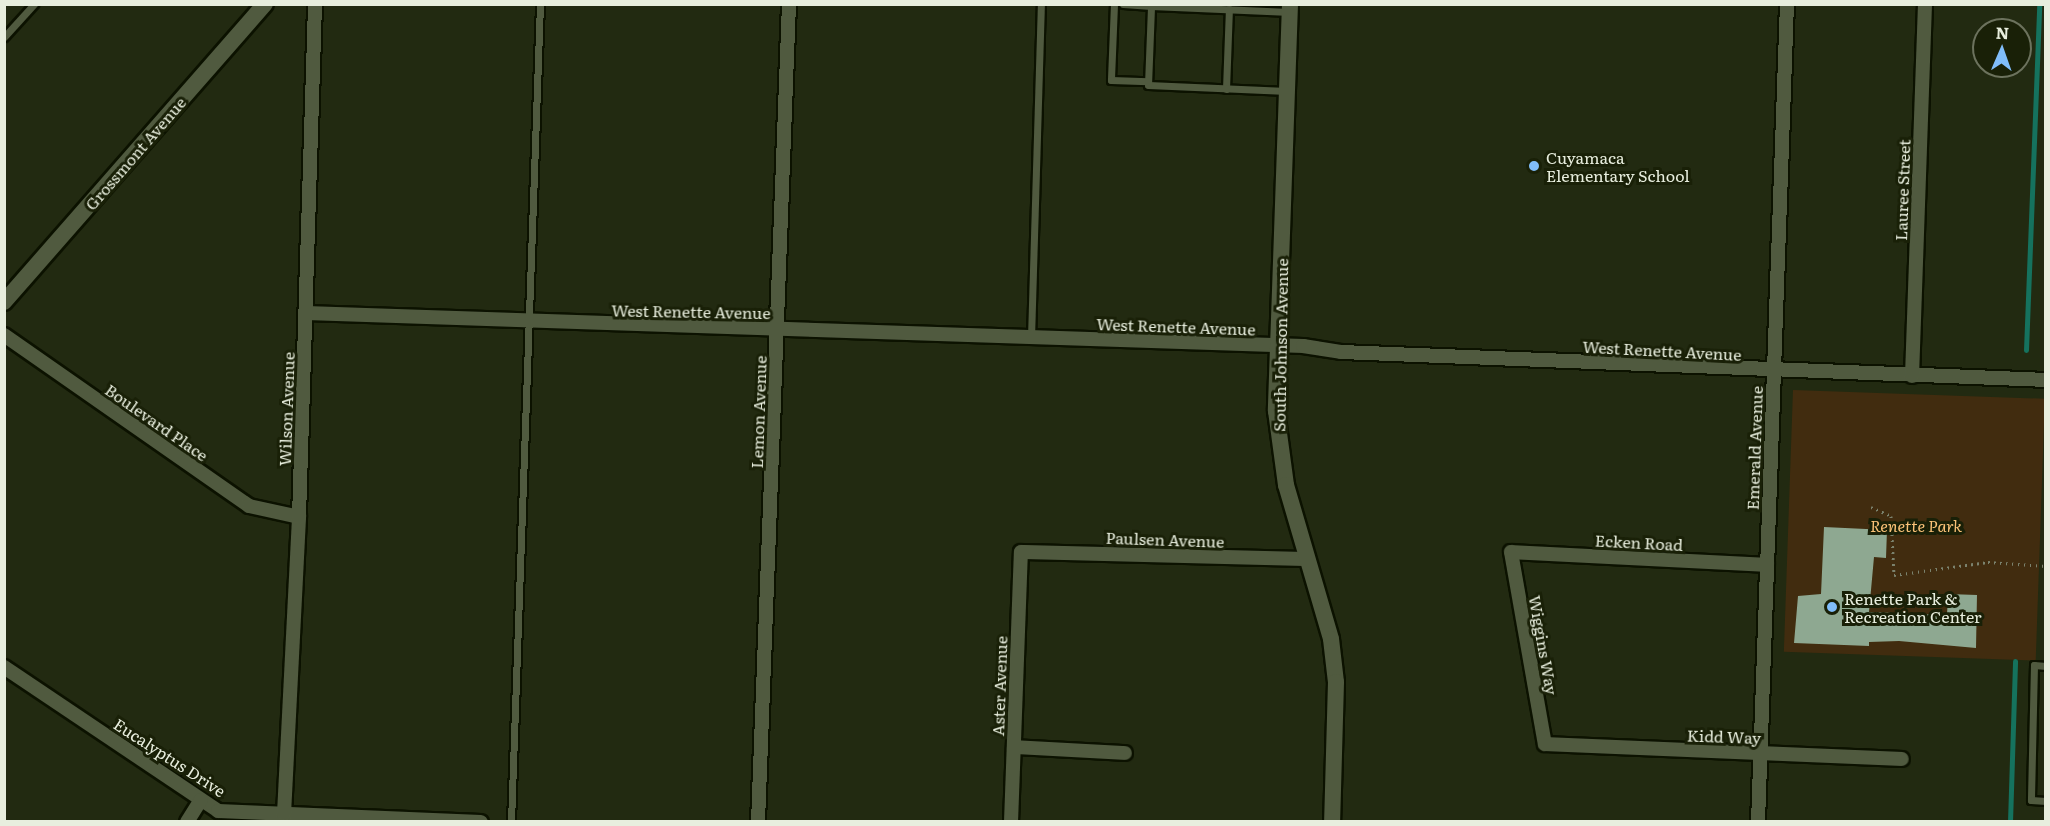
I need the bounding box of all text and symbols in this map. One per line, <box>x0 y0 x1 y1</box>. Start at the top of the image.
north arrow <box>1972 18 2032 78</box>
text: N <box>1995 20 2010 44</box>
street label: Grossmont Avenue <box>81 93 189 213</box>
street label: Lauree Street <box>1891 139 1913 241</box>
place label: Cuyamaca Elementary School <box>1546 147 1690 185</box>
marker: Cuyamaca Elementary School <box>1527 159 1541 173</box>
street label: South Johnson Avenue <box>1269 258 1291 432</box>
street label: West Renette Avenue <box>611 300 771 322</box>
street label: West Renette Avenue <box>1096 314 1256 338</box>
street label: West Renette Avenue <box>1582 336 1742 364</box>
street label: Wilson Avenue <box>274 352 298 466</box>
street label: Lemon Avenue <box>746 355 770 469</box>
street label: Boulevard Place <box>102 379 212 465</box>
street label: Emerald Avenue <box>1742 386 1766 510</box>
park label: Renette Park <box>1870 515 1962 535</box>
street label: Paulsen Avenue <box>1105 527 1225 551</box>
street label: Ecken Road <box>1594 530 1684 554</box>
place label: Renette Park & Recreation Center <box>1844 588 1982 626</box>
street label: Wiggins Way <box>1526 594 1562 696</box>
marker: Renette Park & Recreation Center <box>1825 600 1839 614</box>
street label: Aster Avenue <box>988 636 1010 736</box>
street label: Eucalyptus Drive <box>111 714 229 800</box>
street label: Kidd Way <box>1687 725 1761 747</box>

